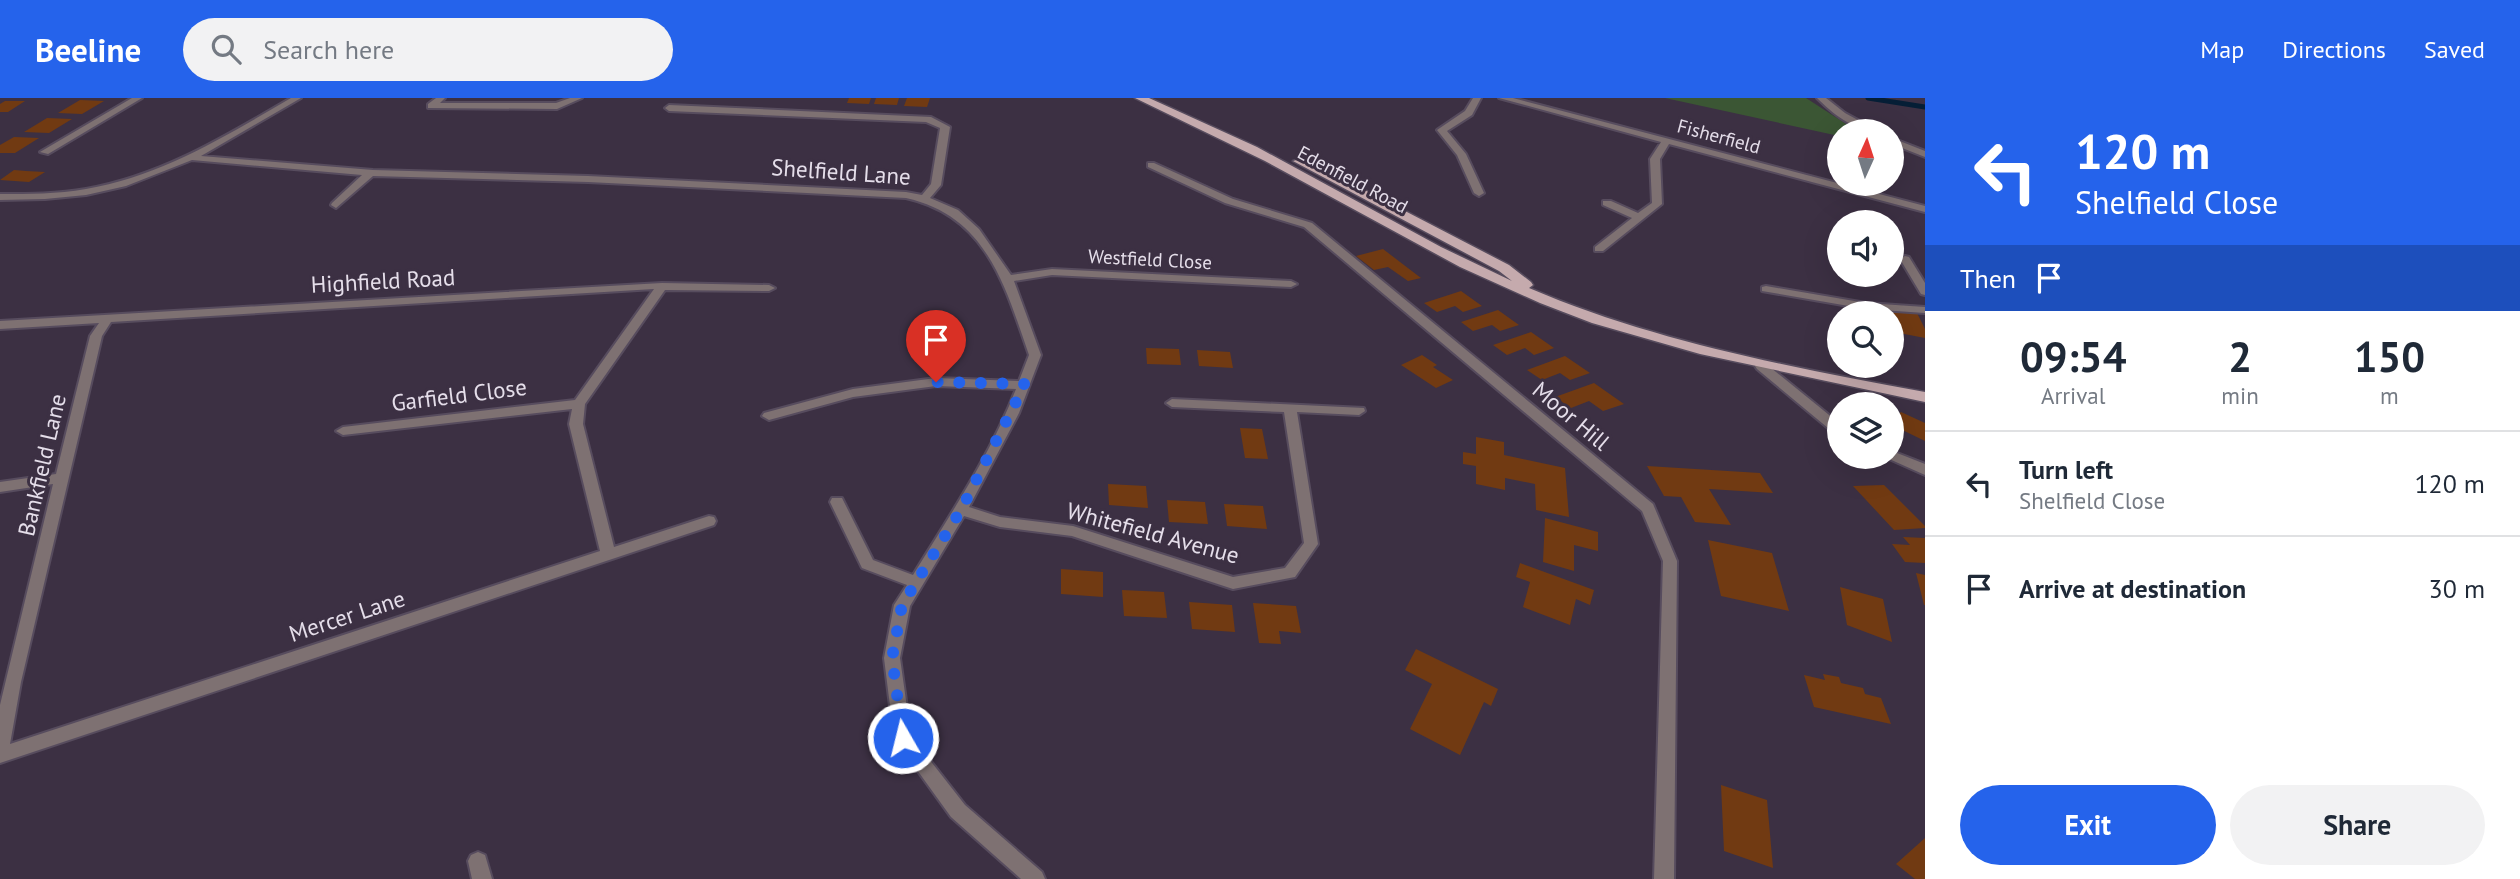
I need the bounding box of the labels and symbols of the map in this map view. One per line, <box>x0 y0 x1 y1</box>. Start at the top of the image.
street label: Fisherfield <box>1675 113 1763 159</box>
north arrow <box>1827 119 1904 196</box>
street label: Edenfield Road <box>1294 140 1412 218</box>
street label: Shelfield Lane <box>770 152 912 191</box>
street label: Westfield Close <box>1087 244 1213 274</box>
street label: Highfield Road <box>310 262 456 299</box>
pin <box>906 310 966 382</box>
street label: Garfield Close <box>390 372 528 417</box>
street label: Moor Hill <box>1527 375 1616 456</box>
street label: Bankfield Lane <box>11 391 72 539</box>
street label: Whitefield Avenue <box>1064 496 1243 569</box>
street label: Mercer Lane <box>285 583 409 648</box>
position arrow <box>866 701 940 775</box>

